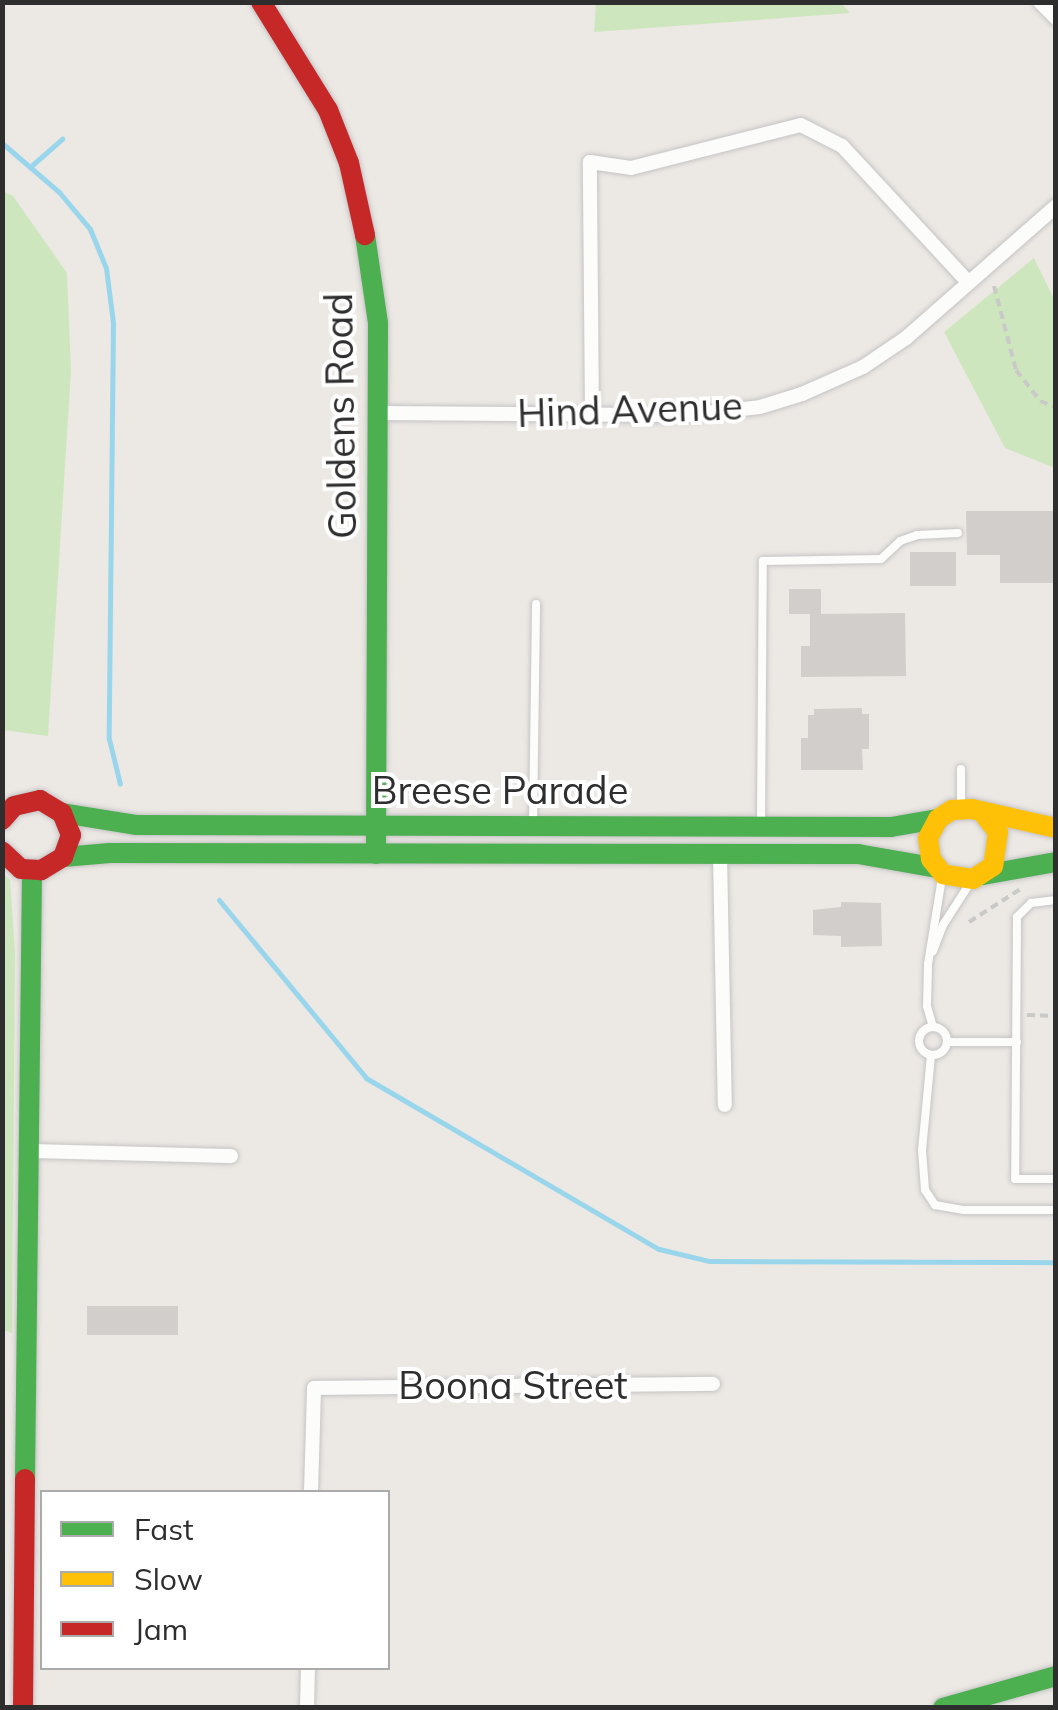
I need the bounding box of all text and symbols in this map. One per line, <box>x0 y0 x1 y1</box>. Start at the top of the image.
street label: Goldens Road <box>316 293 366 539</box>
street label: Hind Avenue <box>517 383 743 437</box>
street label: Breese Parade <box>372 768 628 814</box>
street label: Boona Street <box>398 1363 628 1409</box>
legend <box>40 1490 390 1670</box>
text: Fast <box>134 1510 194 1548</box>
text: Slow <box>134 1560 203 1598</box>
text: Jam <box>134 1610 188 1648</box>

